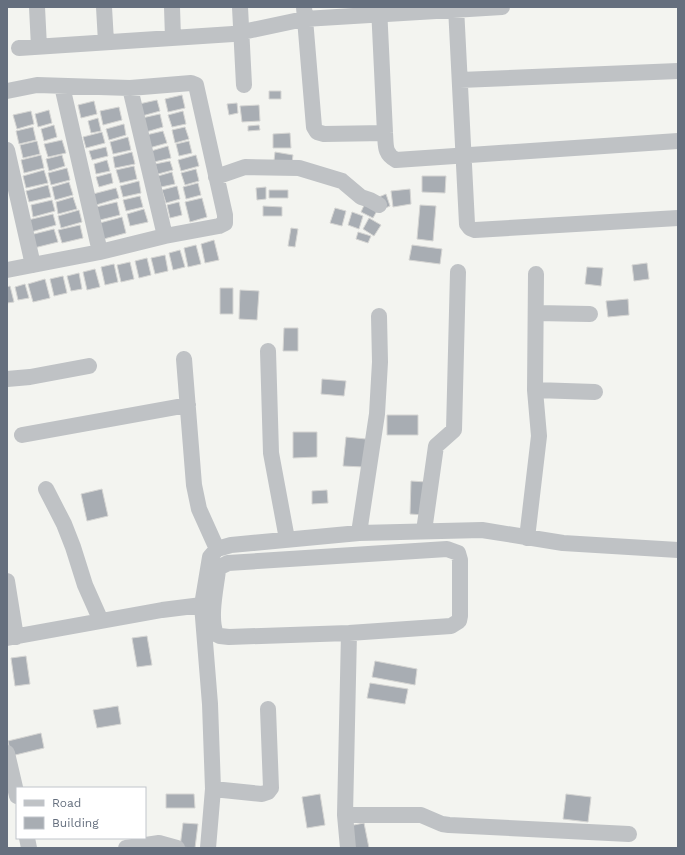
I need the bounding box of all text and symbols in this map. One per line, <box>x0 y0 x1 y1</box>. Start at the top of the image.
legend <box>16 787 146 839</box>
text: Road <box>52 796 81 810</box>
text: Building <box>52 816 99 830</box>

